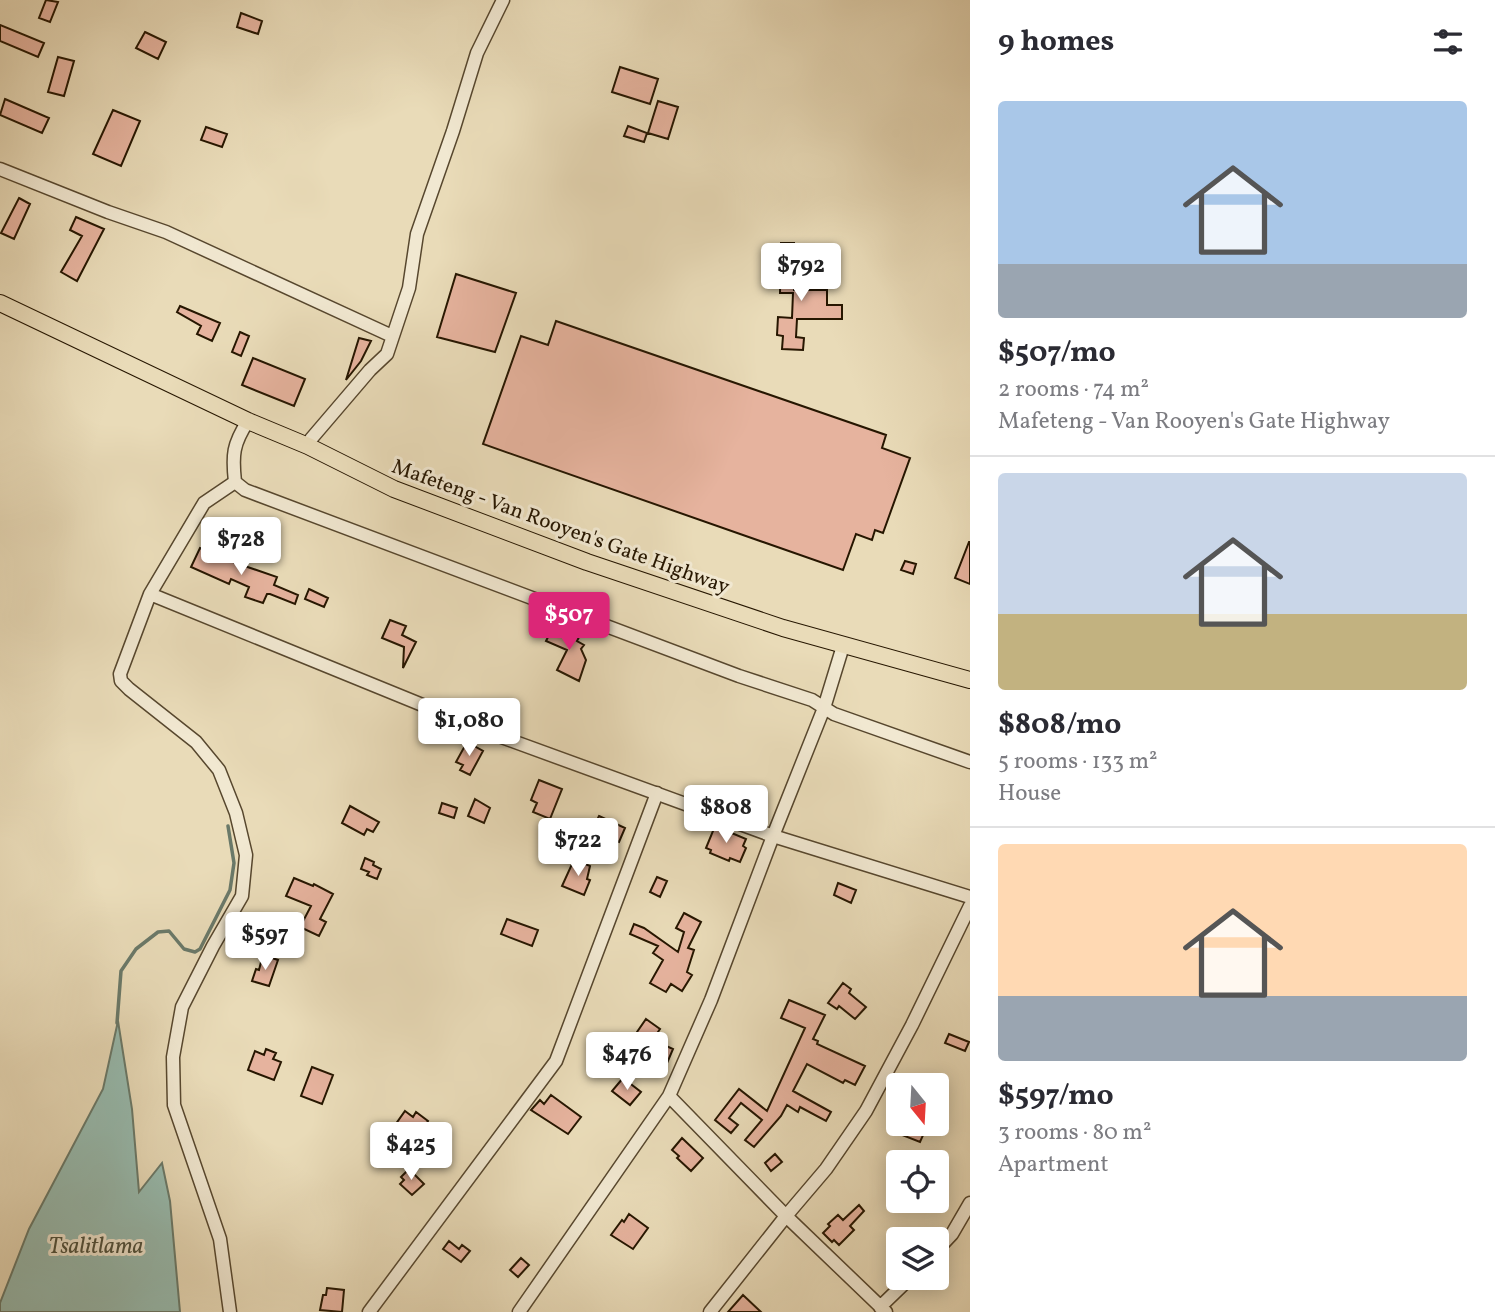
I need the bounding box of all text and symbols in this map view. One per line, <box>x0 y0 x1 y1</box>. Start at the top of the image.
text: 9 homes <box>998 21 1114 63</box>
icon: filters <box>1429 23 1467 61</box>
icon: home <box>1170 147 1296 273</box>
pin: $792 <box>760 244 842 303</box>
text: $792 <box>777 250 825 282</box>
text: $507/mo <box>998 332 1116 374</box>
text: 2 rooms · 74 m² <box>998 374 1149 406</box>
text: Mafeteng - Van Rooyen's Gate Highway <box>998 406 1390 438</box>
street label: Mafeteng - Van Rooyen's Gate Highway <box>387 453 734 602</box>
pin: $728 <box>200 518 282 577</box>
icon: home <box>1170 519 1296 645</box>
text: $728 <box>217 524 265 556</box>
pin: $507 <box>528 592 610 652</box>
text: $507 <box>545 599 593 631</box>
pin: $1,080 <box>412 698 526 758</box>
text: $808/mo <box>998 704 1121 746</box>
text: $1,080 <box>434 705 504 737</box>
text: 5 rooms · 133 m² <box>998 746 1158 778</box>
text: House <box>998 778 1061 810</box>
pin: $808 <box>685 786 767 845</box>
text: $808 <box>700 792 752 824</box>
pin: $722 <box>537 818 619 878</box>
text: $722 <box>554 825 602 857</box>
icon: home <box>1170 890 1296 1016</box>
pin: $597 <box>224 912 306 972</box>
text: $597 <box>241 919 289 951</box>
pin: $476 <box>586 1032 668 1092</box>
text: $476 <box>602 1039 652 1071</box>
north arrow <box>886 1073 948 1136</box>
map controls <box>886 1073 949 1290</box>
text: $597/mo <box>998 1075 1114 1117</box>
text: 3 rooms · 80 m² <box>998 1117 1151 1149</box>
pin: $425 <box>370 1122 452 1182</box>
text: $425 <box>386 1129 436 1161</box>
text: Apartment <box>998 1149 1109 1181</box>
button: locate <box>886 1150 949 1213</box>
button: layers <box>886 1227 949 1290</box>
water label: Tsalitlama <box>48 1231 144 1263</box>

